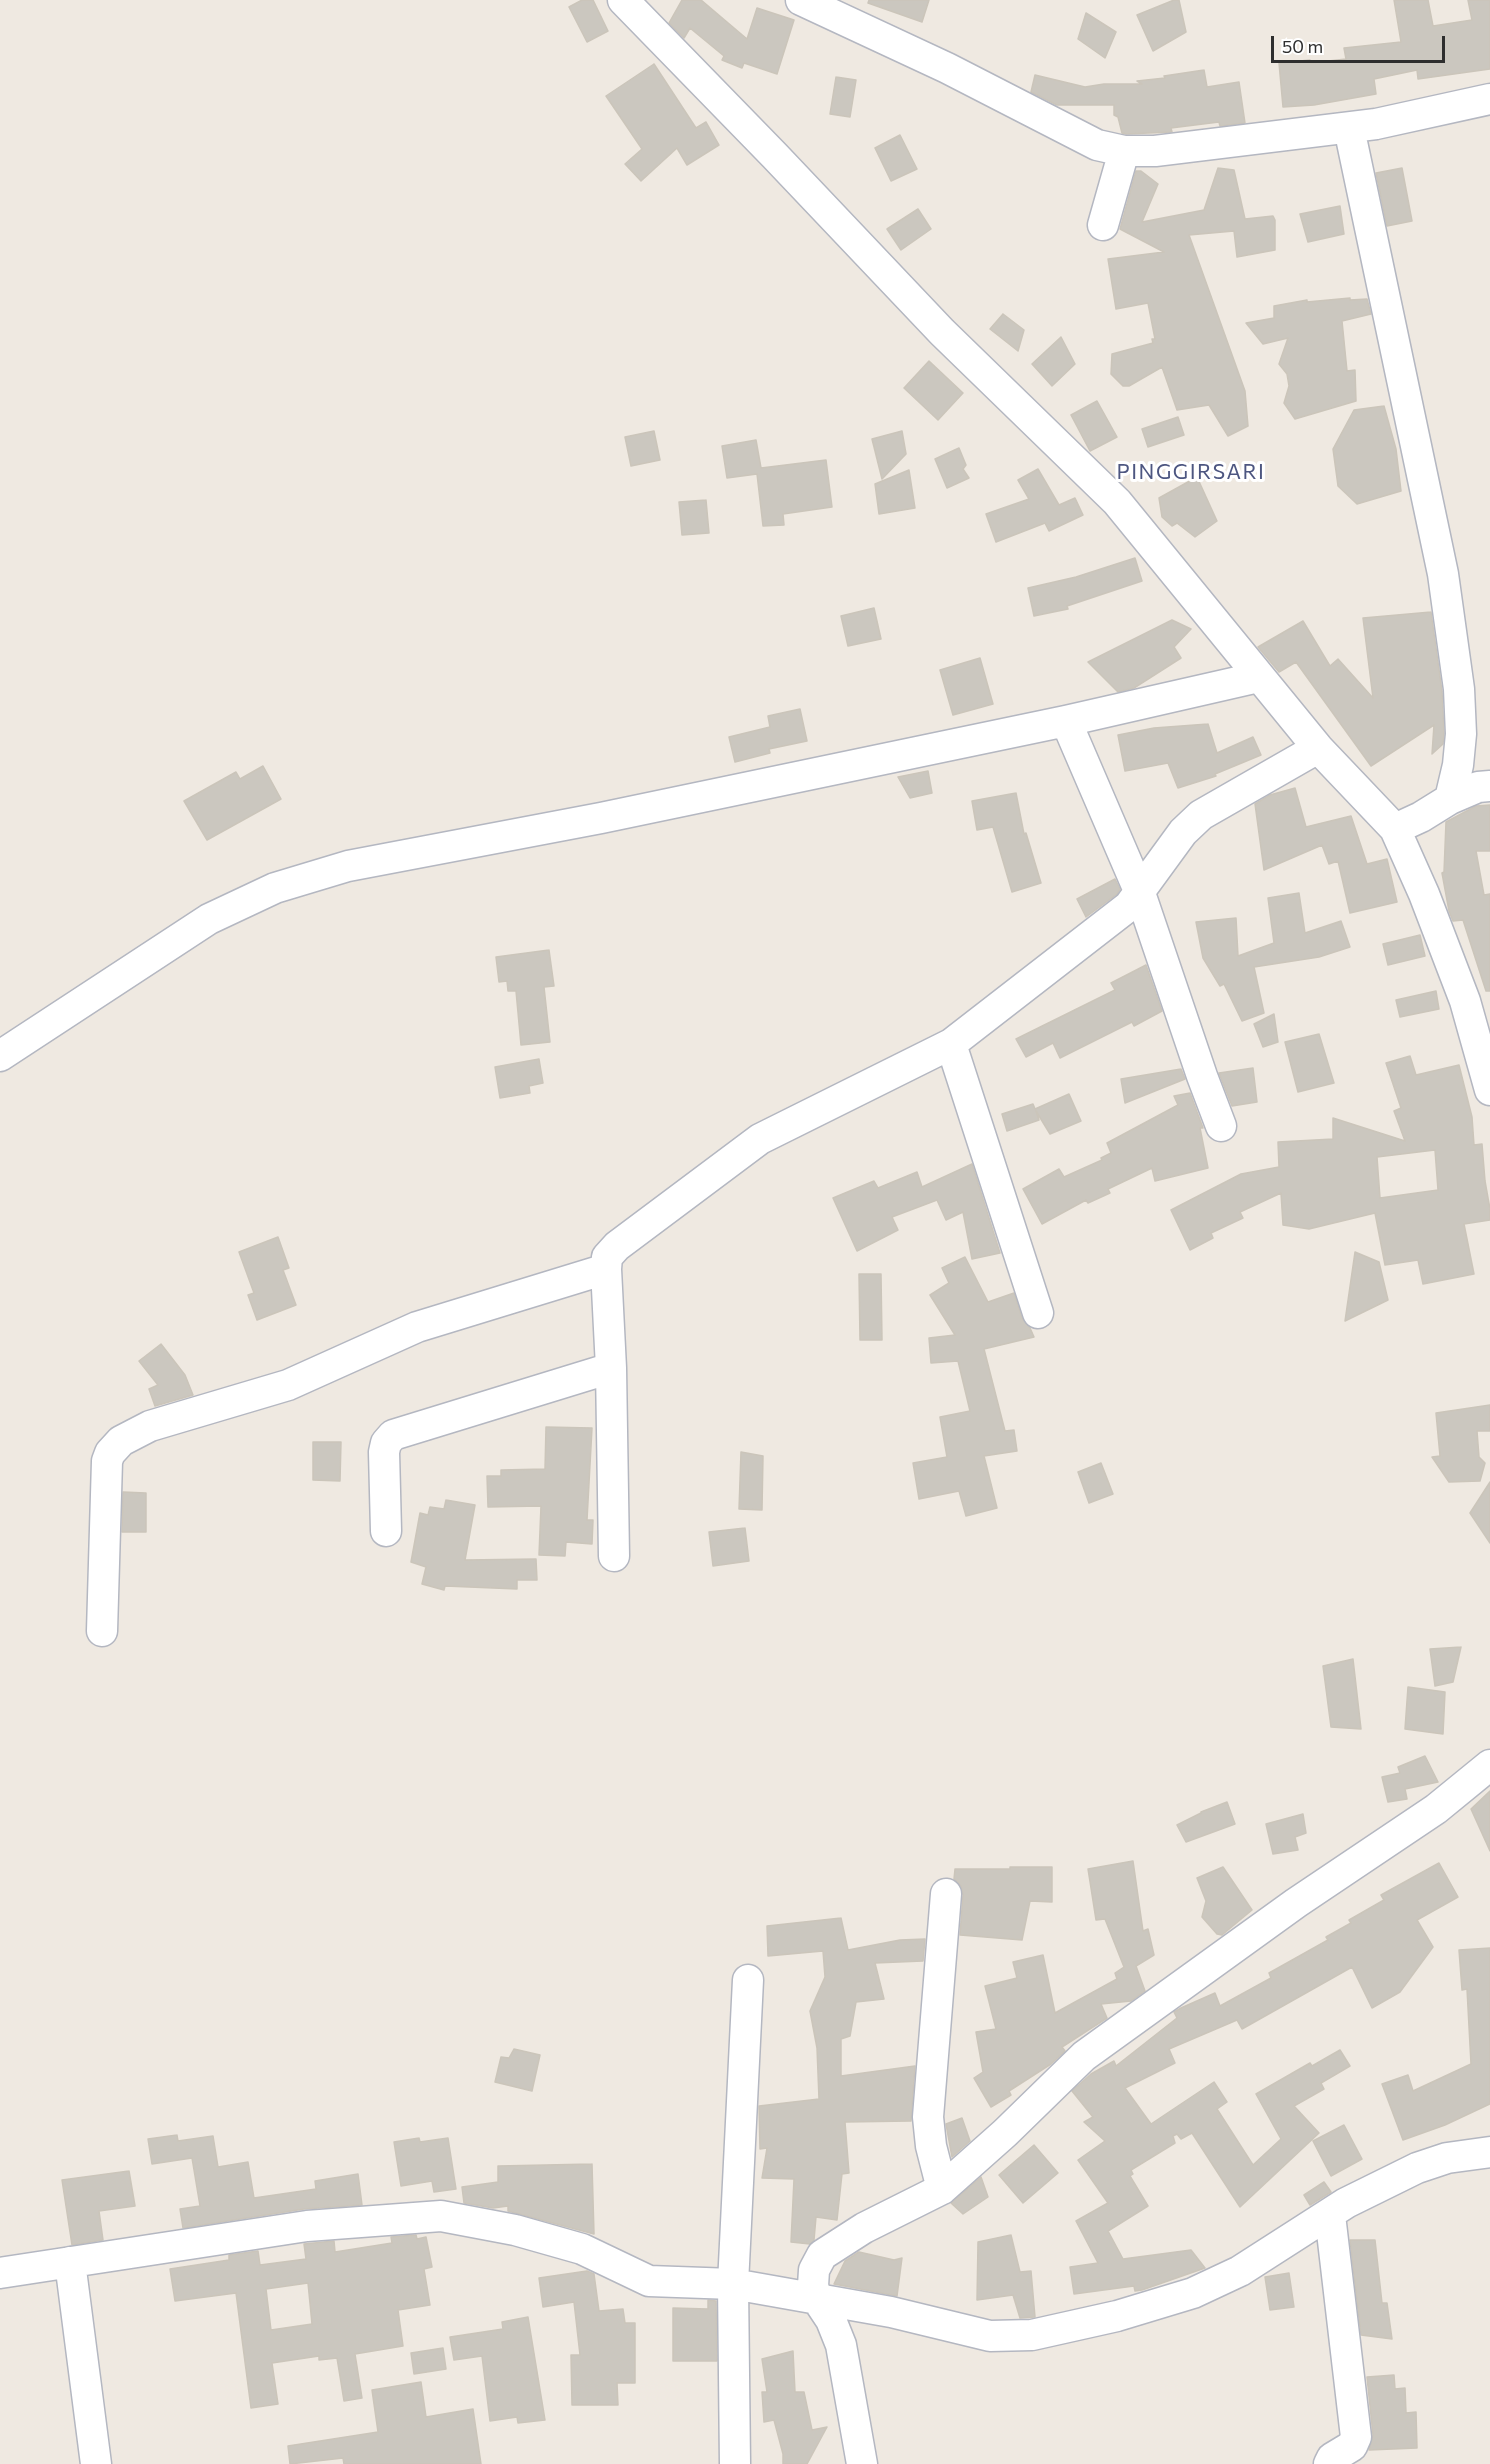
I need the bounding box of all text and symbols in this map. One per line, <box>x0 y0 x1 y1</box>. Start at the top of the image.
scale bar <box>1274 24 1448 62</box>
text: 50 m <box>1282 35 1323 57</box>
district label: PINGGIRSARI <box>1117 459 1265 485</box>

